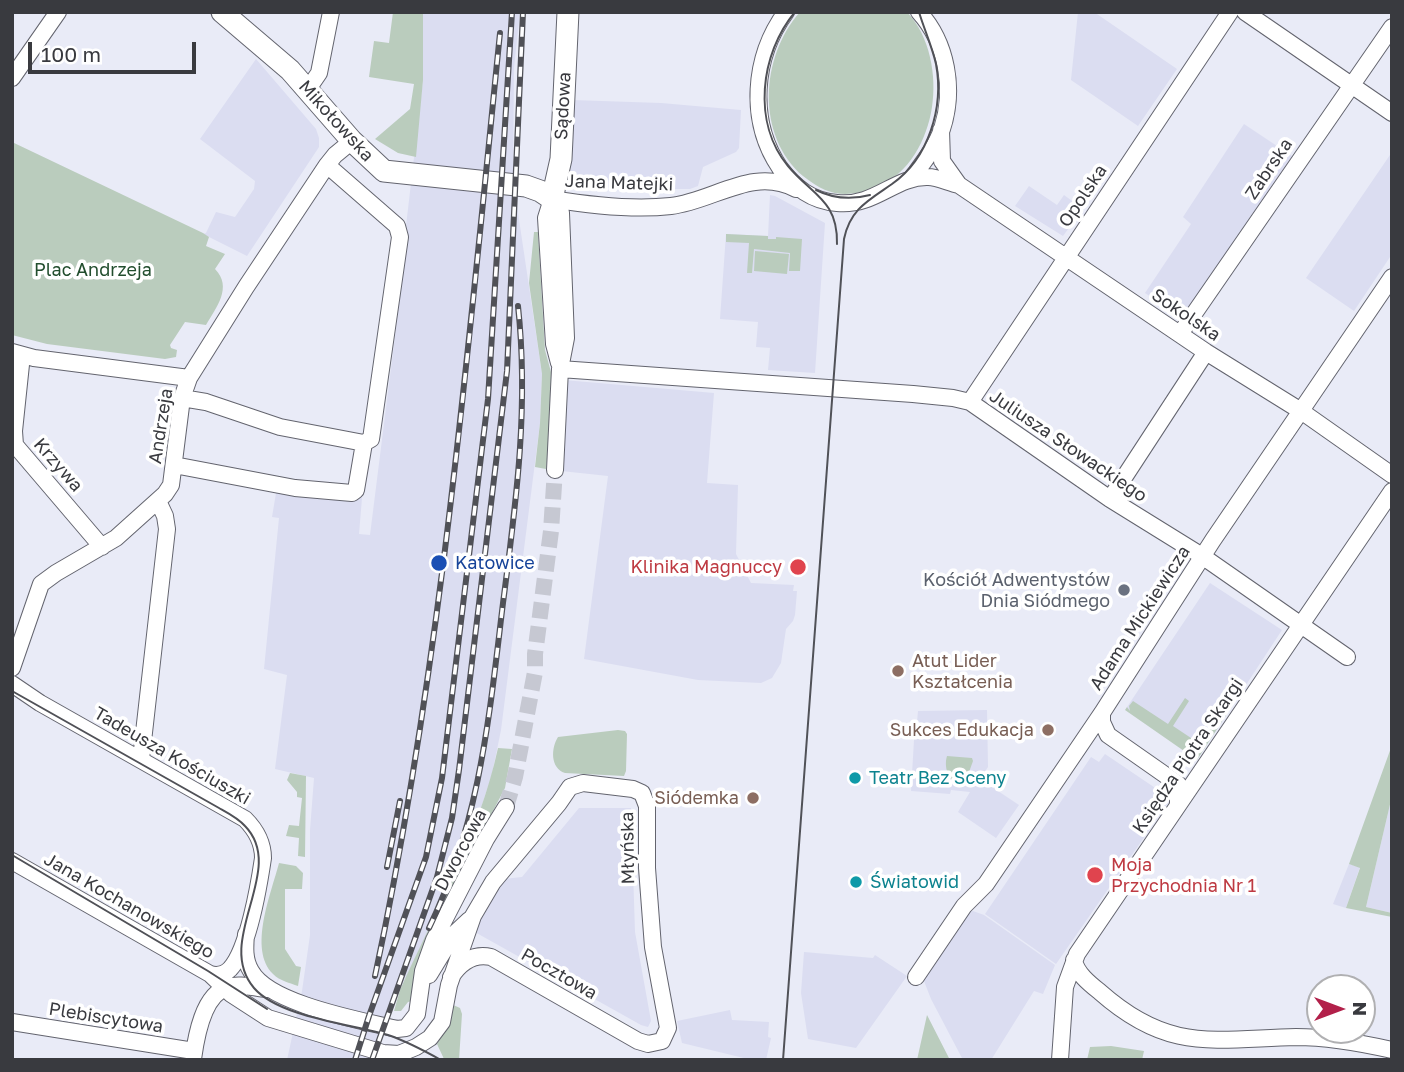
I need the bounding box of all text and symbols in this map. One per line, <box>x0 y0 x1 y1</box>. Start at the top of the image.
scale bar <box>32 28 200 72</box>
text: 100 m <box>41 41 101 67</box>
street label: Sądowa <box>550 72 576 140</box>
street label: Mikołowska <box>294 76 378 166</box>
street label: Zabrska <box>1241 134 1297 204</box>
street label: Opolska <box>1054 161 1112 231</box>
street label: Jana Matejki <box>564 170 674 196</box>
park label: Plac Andrzeja <box>34 259 152 281</box>
street label: Sokolska <box>1147 284 1225 346</box>
street label: Juliusza Słowackiego <box>985 385 1151 507</box>
street label: Andrzeja <box>144 387 178 465</box>
street label: Krzywa <box>29 434 87 496</box>
street label: Adama Mickiewicza <box>1085 542 1195 694</box>
place label: Katowice <box>455 552 535 574</box>
marker: Katowice <box>429 553 449 573</box>
place label: Klinika Magnuccy <box>631 556 782 578</box>
marker: Klinika Magnuccy <box>788 557 808 577</box>
place label: Kościół Adwentystów Dnia Siódmego <box>923 569 1110 612</box>
marker: Kościół Adwentystów Dnia Siódmego <box>1116 582 1132 598</box>
place label: Atut Lider Kształcenia <box>912 650 1013 692</box>
marker: Atut Lider Kształcenia <box>890 663 906 679</box>
street label: Księdza Piotra Skargi <box>1128 674 1248 838</box>
street label: Tadeusza Kościuszki <box>90 702 254 810</box>
place label: Sukces Edukacja <box>890 719 1034 741</box>
marker: Sukces Edukacja <box>1040 722 1056 738</box>
place label: Teatr Bez Sceny <box>869 767 1006 789</box>
marker: Teatr Bez Sceny <box>847 770 863 786</box>
place label: Siódemka <box>654 787 739 809</box>
marker: Siódemka <box>745 790 761 806</box>
street label: Dworcowa <box>430 805 492 895</box>
street label: Młyńska <box>617 811 639 885</box>
street label: Jana Kochanowskiego <box>40 848 218 964</box>
place label: Moja Przychodnia Nr 1 <box>1111 854 1256 896</box>
marker: Moja Przychodnia Nr 1 <box>1085 865 1105 885</box>
place label: Światowid <box>870 871 959 893</box>
marker: Światowid <box>848 874 864 890</box>
street label: Pocztowa <box>517 944 601 1004</box>
north arrow <box>1306 974 1376 1044</box>
street label: Plebiscytowa <box>47 998 165 1038</box>
text: N <box>1349 1002 1372 1016</box>

